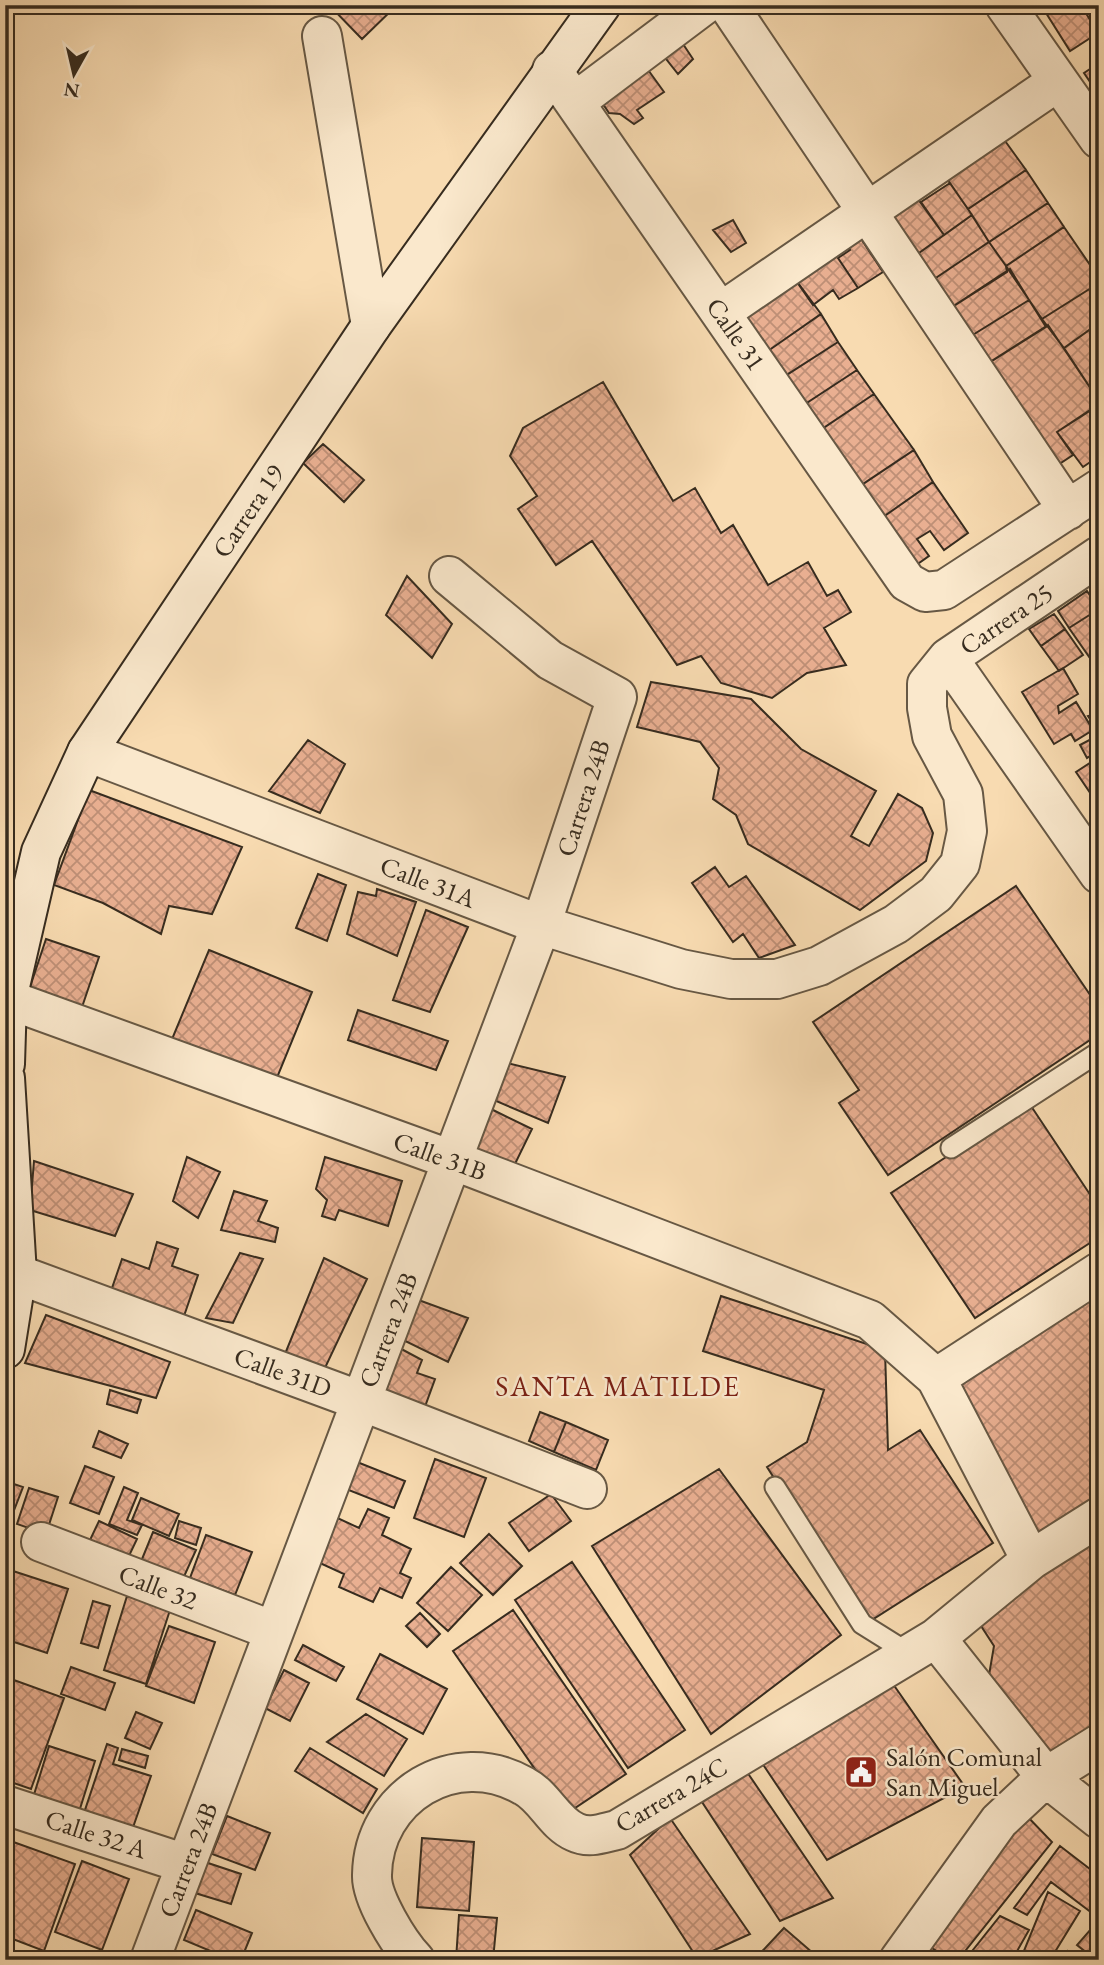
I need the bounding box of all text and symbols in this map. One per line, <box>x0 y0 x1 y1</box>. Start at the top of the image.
north arrow <box>38 38 108 108</box>
text: N <box>62 77 81 104</box>
street label: Calle 31 <box>699 291 773 377</box>
street label: Carrera 19 <box>204 457 292 564</box>
street label: Carrera 25 <box>953 575 1059 663</box>
street label: Carrera 24B <box>548 735 618 861</box>
street label: Calle 31A <box>375 848 482 916</box>
street label: Calle 31B <box>389 1123 491 1189</box>
street label: Carrera 24B <box>350 1268 426 1392</box>
street label: Calle 31D <box>230 1339 336 1405</box>
district label: SANTA MATILDE <box>495 1368 741 1404</box>
street label: Calle 32 <box>114 1557 203 1618</box>
place label: Salón Comunal San Miguel <box>886 1740 1042 1804</box>
street label: Carrera 24C <box>609 1749 733 1841</box>
public building icon: Salón Comunal San Miguel <box>842 1753 880 1791</box>
street label: Carrera 24B <box>150 1798 226 1922</box>
street label: Calle 32 A <box>41 1802 152 1867</box>

